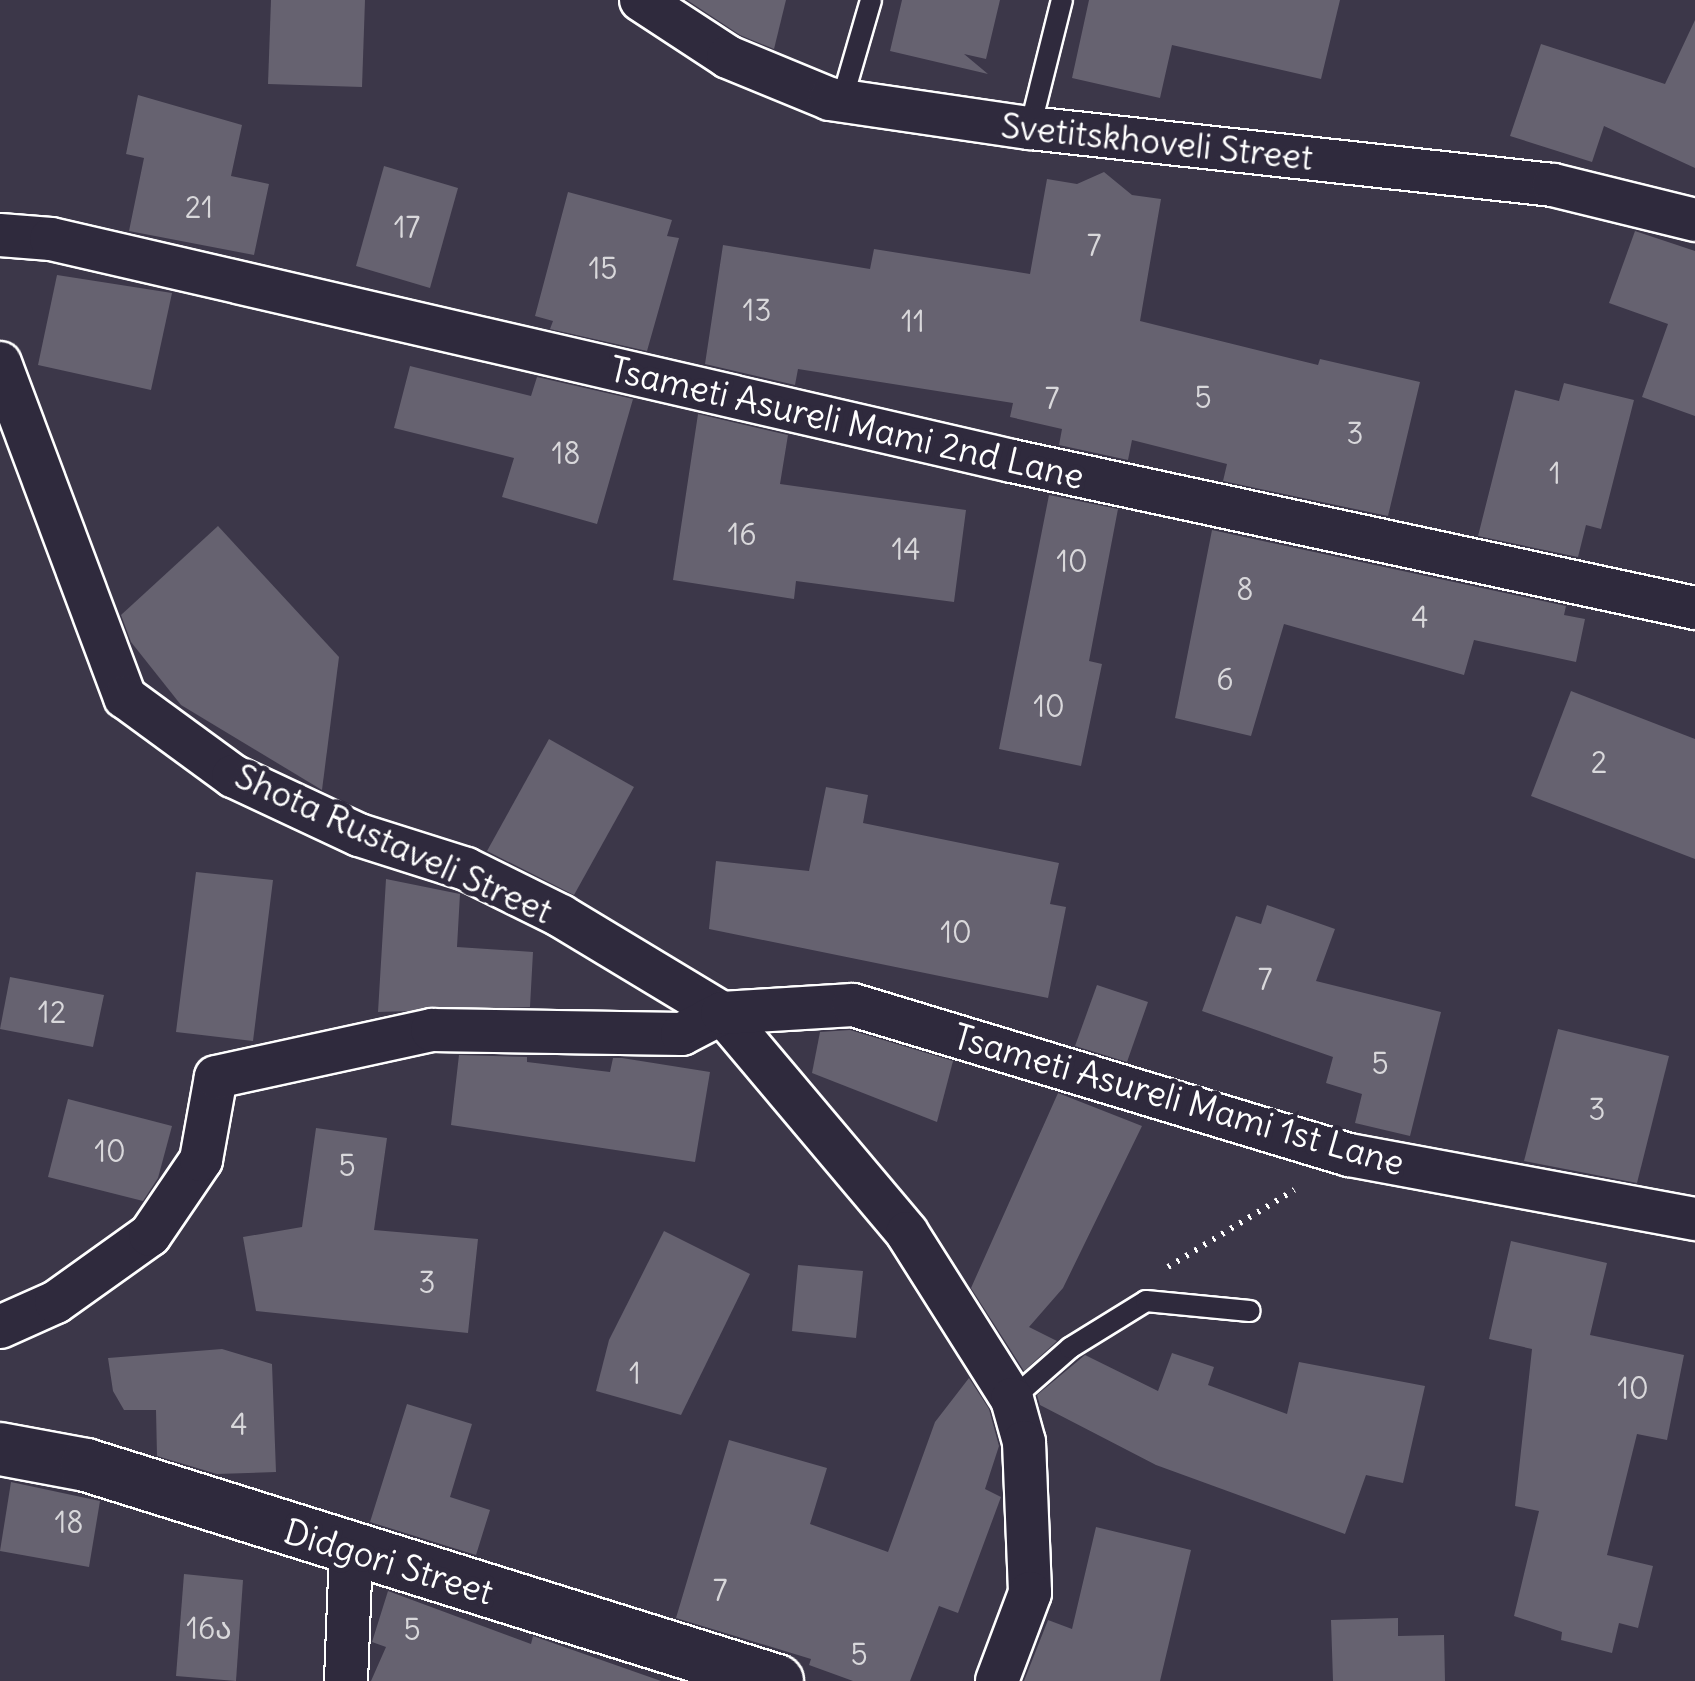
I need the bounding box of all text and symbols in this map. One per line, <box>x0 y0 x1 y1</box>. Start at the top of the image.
street label: Svetitskhoveli Street <box>999 104 1315 178</box>
house number: 21 <box>185 189 213 225</box>
house number: 17 <box>394 209 420 245</box>
house number: 7 <box>1087 227 1101 263</box>
house number: 15 <box>588 250 618 286</box>
house number: 13 <box>743 292 771 328</box>
house number: 11 <box>901 303 925 339</box>
street label: Tsameti Asureli Mami 2nd Lane <box>606 347 1088 497</box>
house number: 5 <box>1194 379 1212 415</box>
house number: 7 <box>1045 380 1059 416</box>
house number: 3 <box>1346 415 1364 451</box>
house number: 18 <box>551 435 581 471</box>
house number: 1 <box>1549 455 1561 491</box>
house number: 16 <box>727 516 757 552</box>
house number: 14 <box>891 531 921 567</box>
house number: 10 <box>1056 543 1088 579</box>
house number: 8 <box>1236 571 1254 607</box>
house number: 4 <box>1411 599 1429 635</box>
house number: 6 <box>1216 661 1234 697</box>
house number: 10 <box>1033 688 1065 724</box>
house number: 2 <box>1591 744 1607 780</box>
street label: Shota Rustaveli Street <box>229 754 559 932</box>
house number: 10 <box>940 914 972 950</box>
house number: 7 <box>1258 961 1272 997</box>
house number: 12 <box>38 994 66 1030</box>
street label: Tsameti Asureli Mami 1st Lane <box>949 1014 1409 1184</box>
house number: 5 <box>1371 1045 1389 1081</box>
house number: 3 <box>1588 1091 1606 1127</box>
house number: 10 <box>94 1133 126 1169</box>
house number: 5 <box>338 1147 356 1183</box>
house number: 3 <box>418 1264 436 1300</box>
house number: 1 <box>629 1355 641 1391</box>
house number: 10 <box>1617 1370 1649 1406</box>
house number: 4 <box>230 1406 248 1442</box>
house number: 18 <box>54 1504 84 1540</box>
street label: Didgori Street <box>279 1509 499 1613</box>
house number: 7 <box>713 1572 727 1608</box>
house number: 16ა <box>186 1610 232 1646</box>
house number: 5 <box>403 1611 421 1647</box>
house number: 5 <box>850 1636 868 1672</box>

